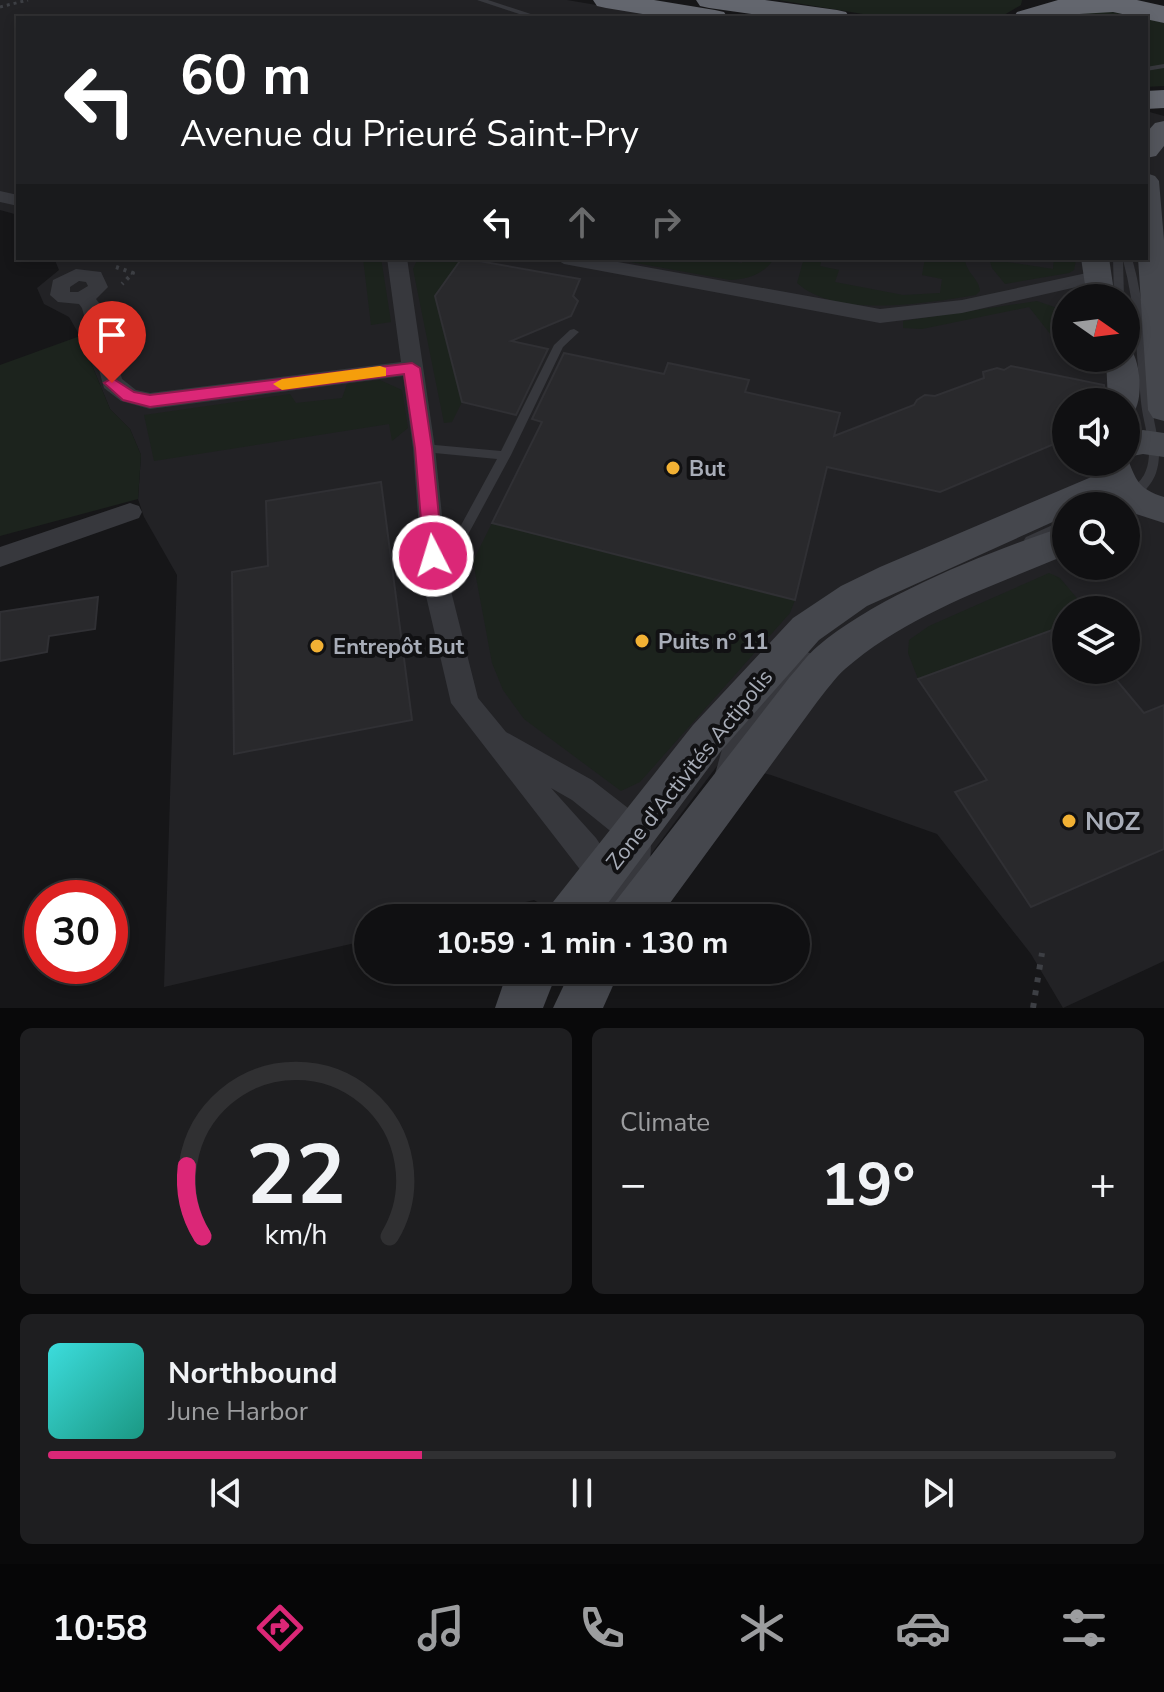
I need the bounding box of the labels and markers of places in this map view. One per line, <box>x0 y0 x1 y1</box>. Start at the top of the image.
pin <box>78 301 146 383</box>
place label: But <box>689 454 726 484</box>
marker: But <box>664 459 682 477</box>
place label: Puits n° 11 <box>658 627 769 657</box>
place label: Entrepôt But <box>333 632 465 662</box>
marker: Puits n° 11 <box>633 632 651 650</box>
marker: Entrepôt But <box>308 637 326 655</box>
place label: NOZ <box>1085 804 1140 839</box>
marker: NOZ <box>1060 812 1078 830</box>

